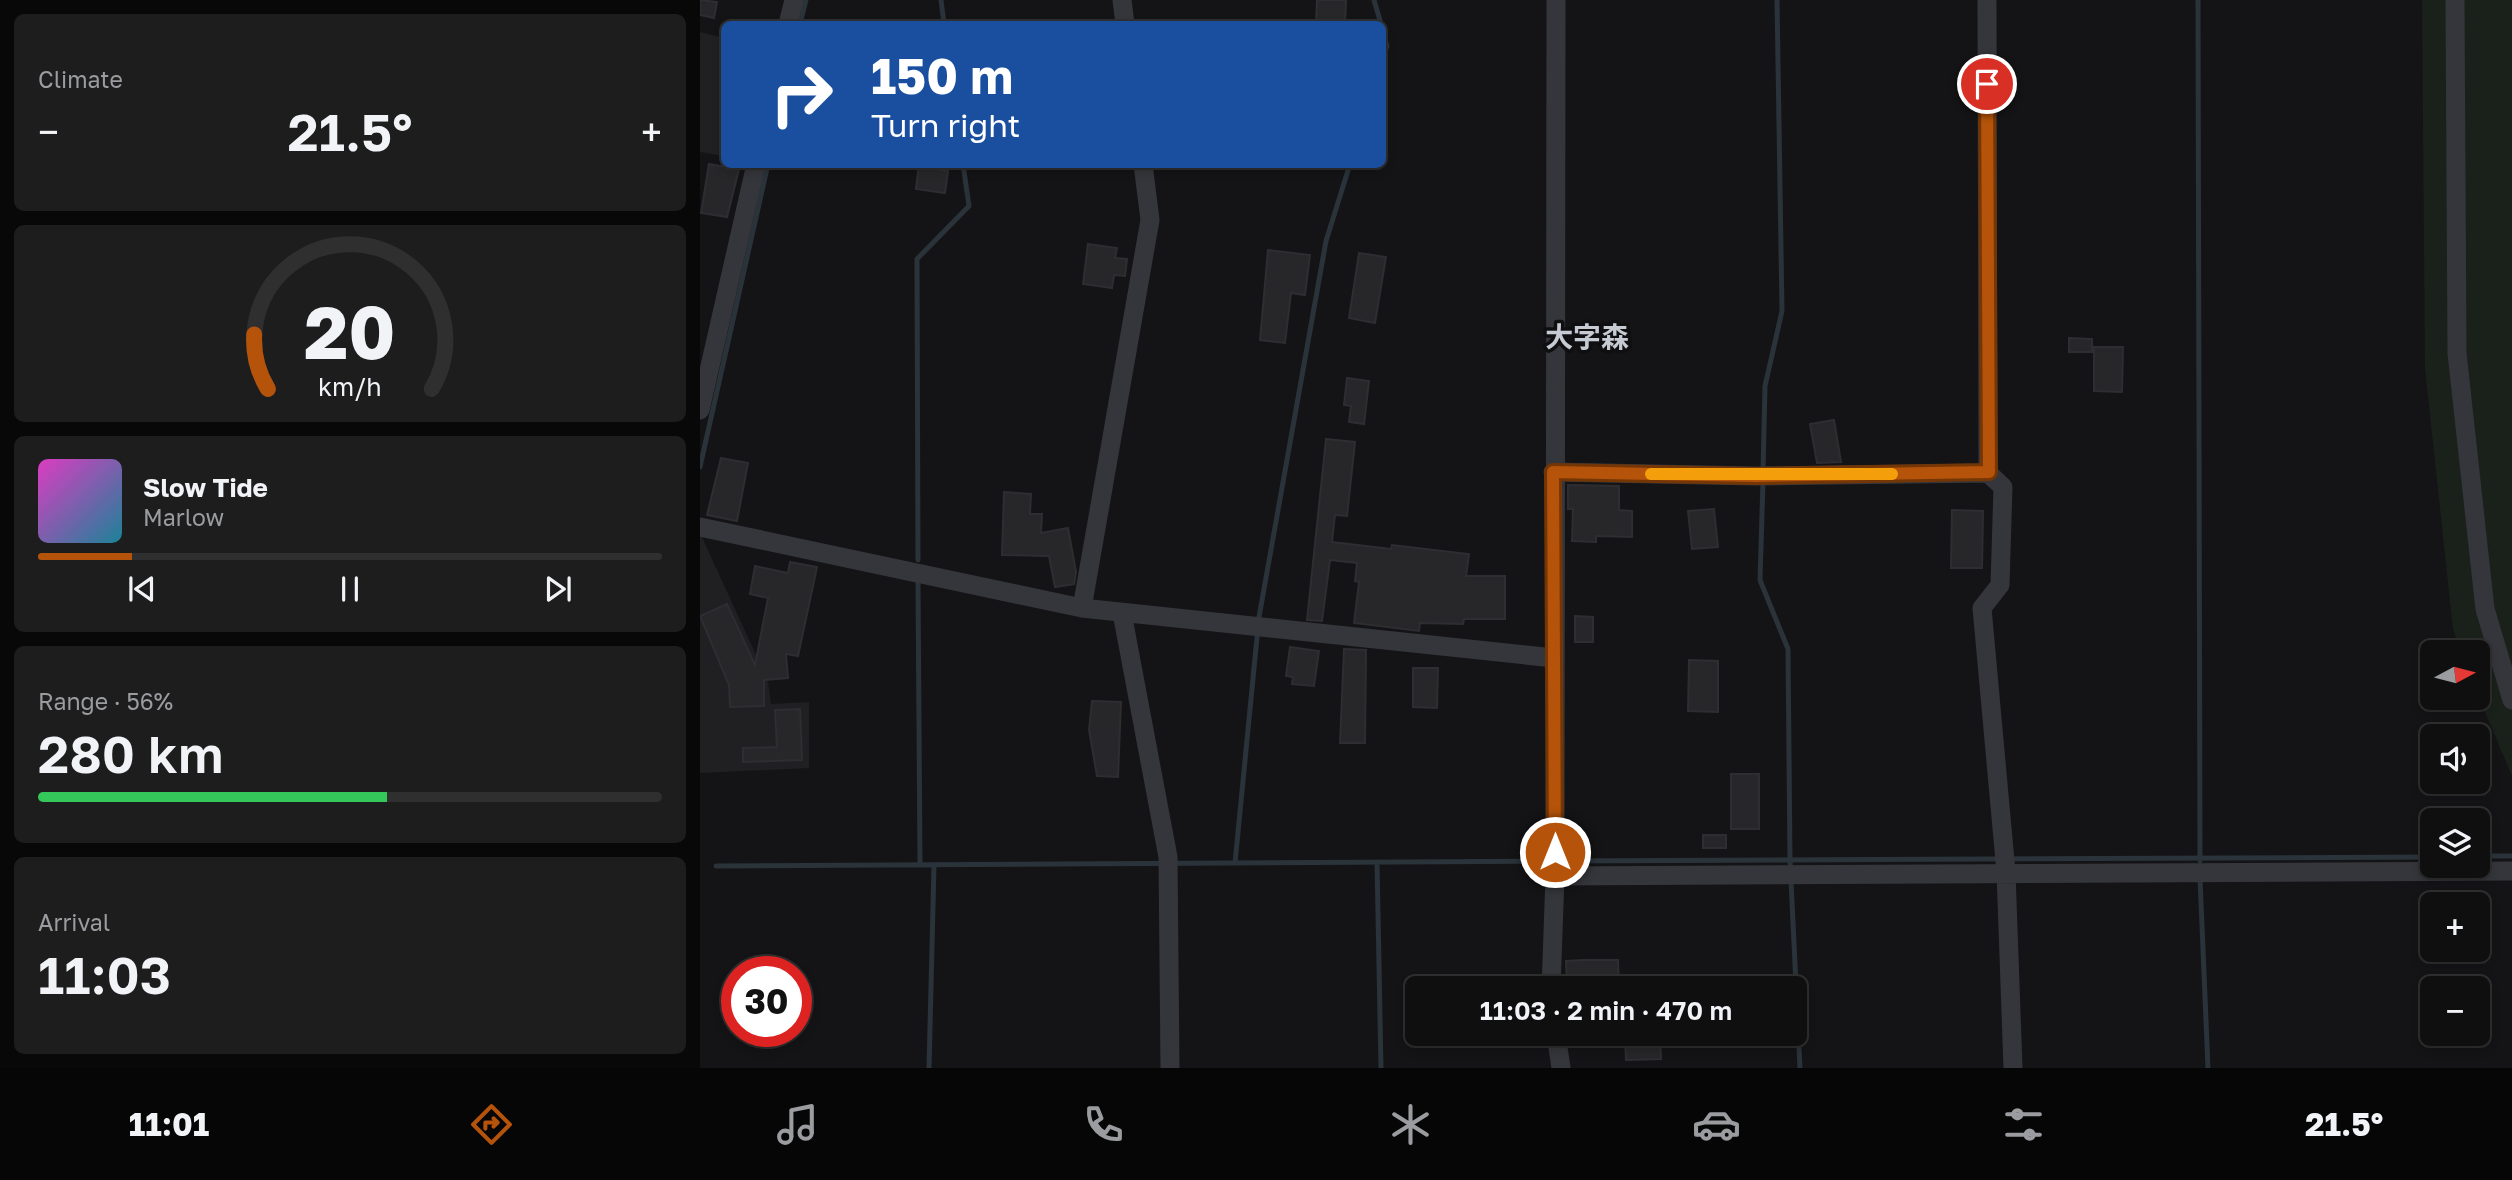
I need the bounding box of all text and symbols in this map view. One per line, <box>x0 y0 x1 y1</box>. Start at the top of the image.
text: 150 m <box>871 46 1013 105</box>
icon: right <box>756 49 847 140</box>
pin <box>1957 54 2017 114</box>
text: Climate <box>38 65 123 93</box>
icon: arrive <box>1968 65 2006 103</box>
text: 21.5° <box>288 100 412 162</box>
text: Turn right <box>871 106 1020 144</box>
text: − <box>38 109 59 154</box>
text: + <box>641 109 662 154</box>
text: 20 <box>304 289 396 376</box>
district label: 大字森 <box>1545 320 1629 353</box>
text: km/h <box>318 371 382 402</box>
text: Slow Tide <box>143 472 268 503</box>
text: Marlow <box>143 503 224 531</box>
icon: previous <box>123 570 161 608</box>
icon: pause <box>331 570 369 608</box>
icon: next <box>539 570 577 608</box>
north arrow <box>2420 640 2490 710</box>
map controls <box>2420 640 2490 1046</box>
text: Range · 56% <box>38 687 173 715</box>
text: 280 km <box>38 722 223 784</box>
button: sound <box>2420 724 2490 794</box>
button: layers <box>2420 808 2490 878</box>
position arrow <box>1518 815 1592 889</box>
button: + <box>2420 892 2490 962</box>
text: Arrival <box>38 908 110 936</box>
text: 11:03 <box>38 943 171 1005</box>
speed limit sign: 30 <box>721 956 812 1047</box>
button: − <box>2420 976 2490 1046</box>
text: 11:03 · 2 min · 470 m <box>1480 995 1732 1026</box>
icon: directions <box>467 1100 516 1149</box>
icon: music <box>773 1100 822 1149</box>
icon: phone <box>1079 1100 1128 1149</box>
icon: climate <box>1386 1100 1435 1149</box>
icon: car <box>1692 1100 1741 1149</box>
icon: filters <box>1999 1100 2048 1149</box>
text: 11:01 <box>129 1105 209 1143</box>
text: 21.5° <box>2305 1105 2383 1143</box>

